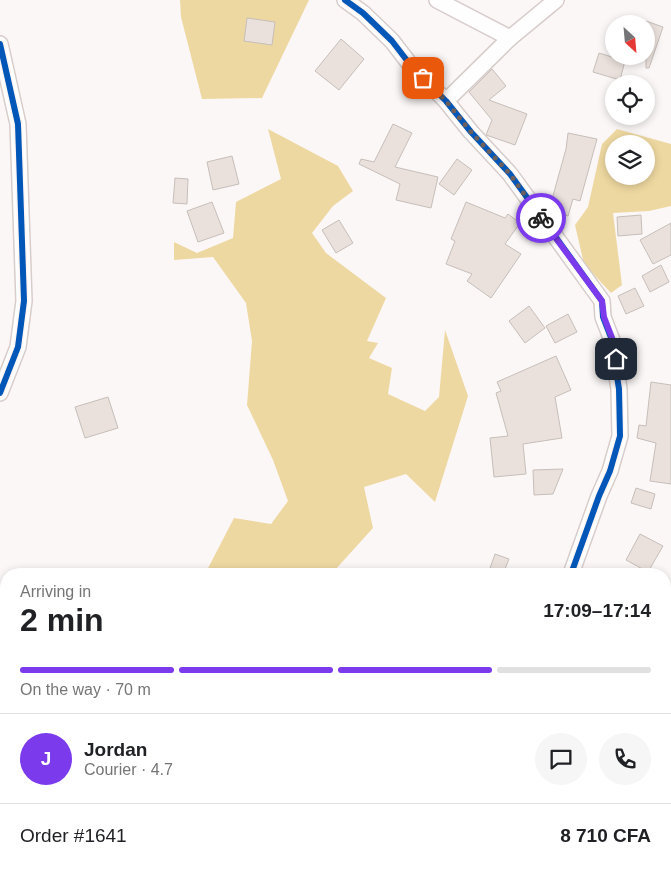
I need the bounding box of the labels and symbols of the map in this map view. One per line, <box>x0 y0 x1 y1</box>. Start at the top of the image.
north arrow <box>605 15 655 65</box>
pin <box>402 57 444 99</box>
courier <box>516 193 566 243</box>
pin <box>595 338 637 380</box>

